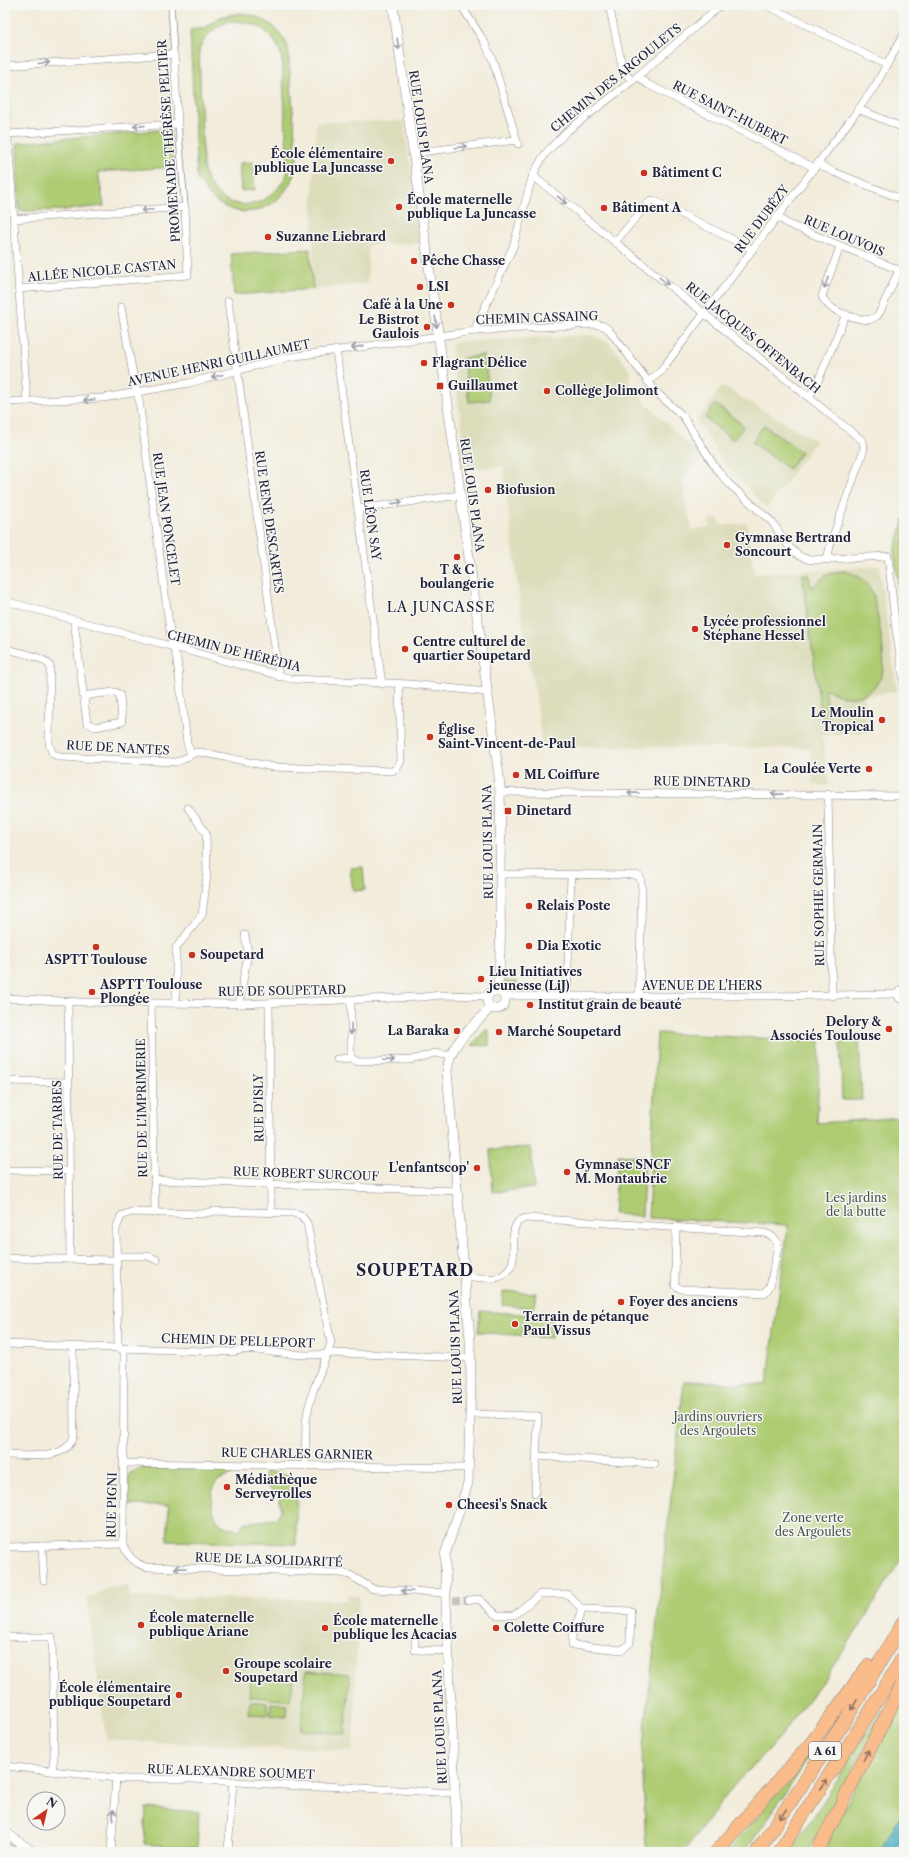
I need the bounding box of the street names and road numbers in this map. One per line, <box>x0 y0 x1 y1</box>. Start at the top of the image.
street label: CHEMIN DES ARGOULETS <box>547 20 684 135</box>
street label: PROMENADE THÉRÈSE PELTIER <box>153 38 183 243</box>
street label: RUE LOUIS PLANA <box>406 69 437 186</box>
street label: RUE SAINT-HUBERT <box>670 77 790 148</box>
street label: RUE DUBÉZY <box>730 181 792 256</box>
street label: RUE LOUVOIS <box>802 212 887 259</box>
street label: ALLÉE NICOLE CASTAN <box>26 256 177 285</box>
street label: RUE JACQUES OFFENBACH <box>683 279 824 397</box>
street label: CHEMIN CASSAING <box>475 308 599 327</box>
street label: AVENUE HENRI GUILLAUMET <box>125 336 312 389</box>
street label: RUE LOUIS PLANA <box>457 437 488 554</box>
street label: RUE RENÉ DESCARTES <box>252 449 288 594</box>
street label: RUE JEAN PONCELET <box>150 451 183 586</box>
street label: RUE LÉON SAY <box>357 468 385 562</box>
street label: CHEMIN DE HÉRÉDIA <box>166 626 304 675</box>
street label: RUE DE NANTES <box>66 737 170 758</box>
street label: RUE DINETARD <box>653 773 751 790</box>
street label: RUE LOUIS PLANA <box>479 783 496 899</box>
street label: RUE SOPHIE GERMAIN <box>810 823 827 966</box>
street label: AVENUE DE L'HERS <box>641 978 762 993</box>
street label: RUE DE SOUPETARD <box>218 982 347 999</box>
street label: RUE DE L'IMPRIMERIE <box>133 1038 150 1178</box>
street label: RUE D'ISLY <box>250 1073 267 1142</box>
street label: RUE DE TARBES <box>49 1080 66 1180</box>
street label: RUE ROBERT SURCOUF <box>233 1163 380 1184</box>
street label: RUE LOUIS PLANA <box>446 1288 465 1405</box>
street label: CHEMIN DE PELLEPORT <box>161 1330 315 1351</box>
street label: RUE CHARLES GARNIER <box>221 1445 374 1462</box>
street label: RUE PIGNI <box>103 1472 120 1538</box>
street label: RUE DE LA SOLIDARITÉ <box>195 1548 343 1570</box>
street label: RUE LOUIS PLANA <box>429 1668 450 1785</box>
road number: A 61 <box>809 1742 841 1760</box>
street label: RUE ALEXANDRE SOUMET <box>147 1761 315 1782</box>

